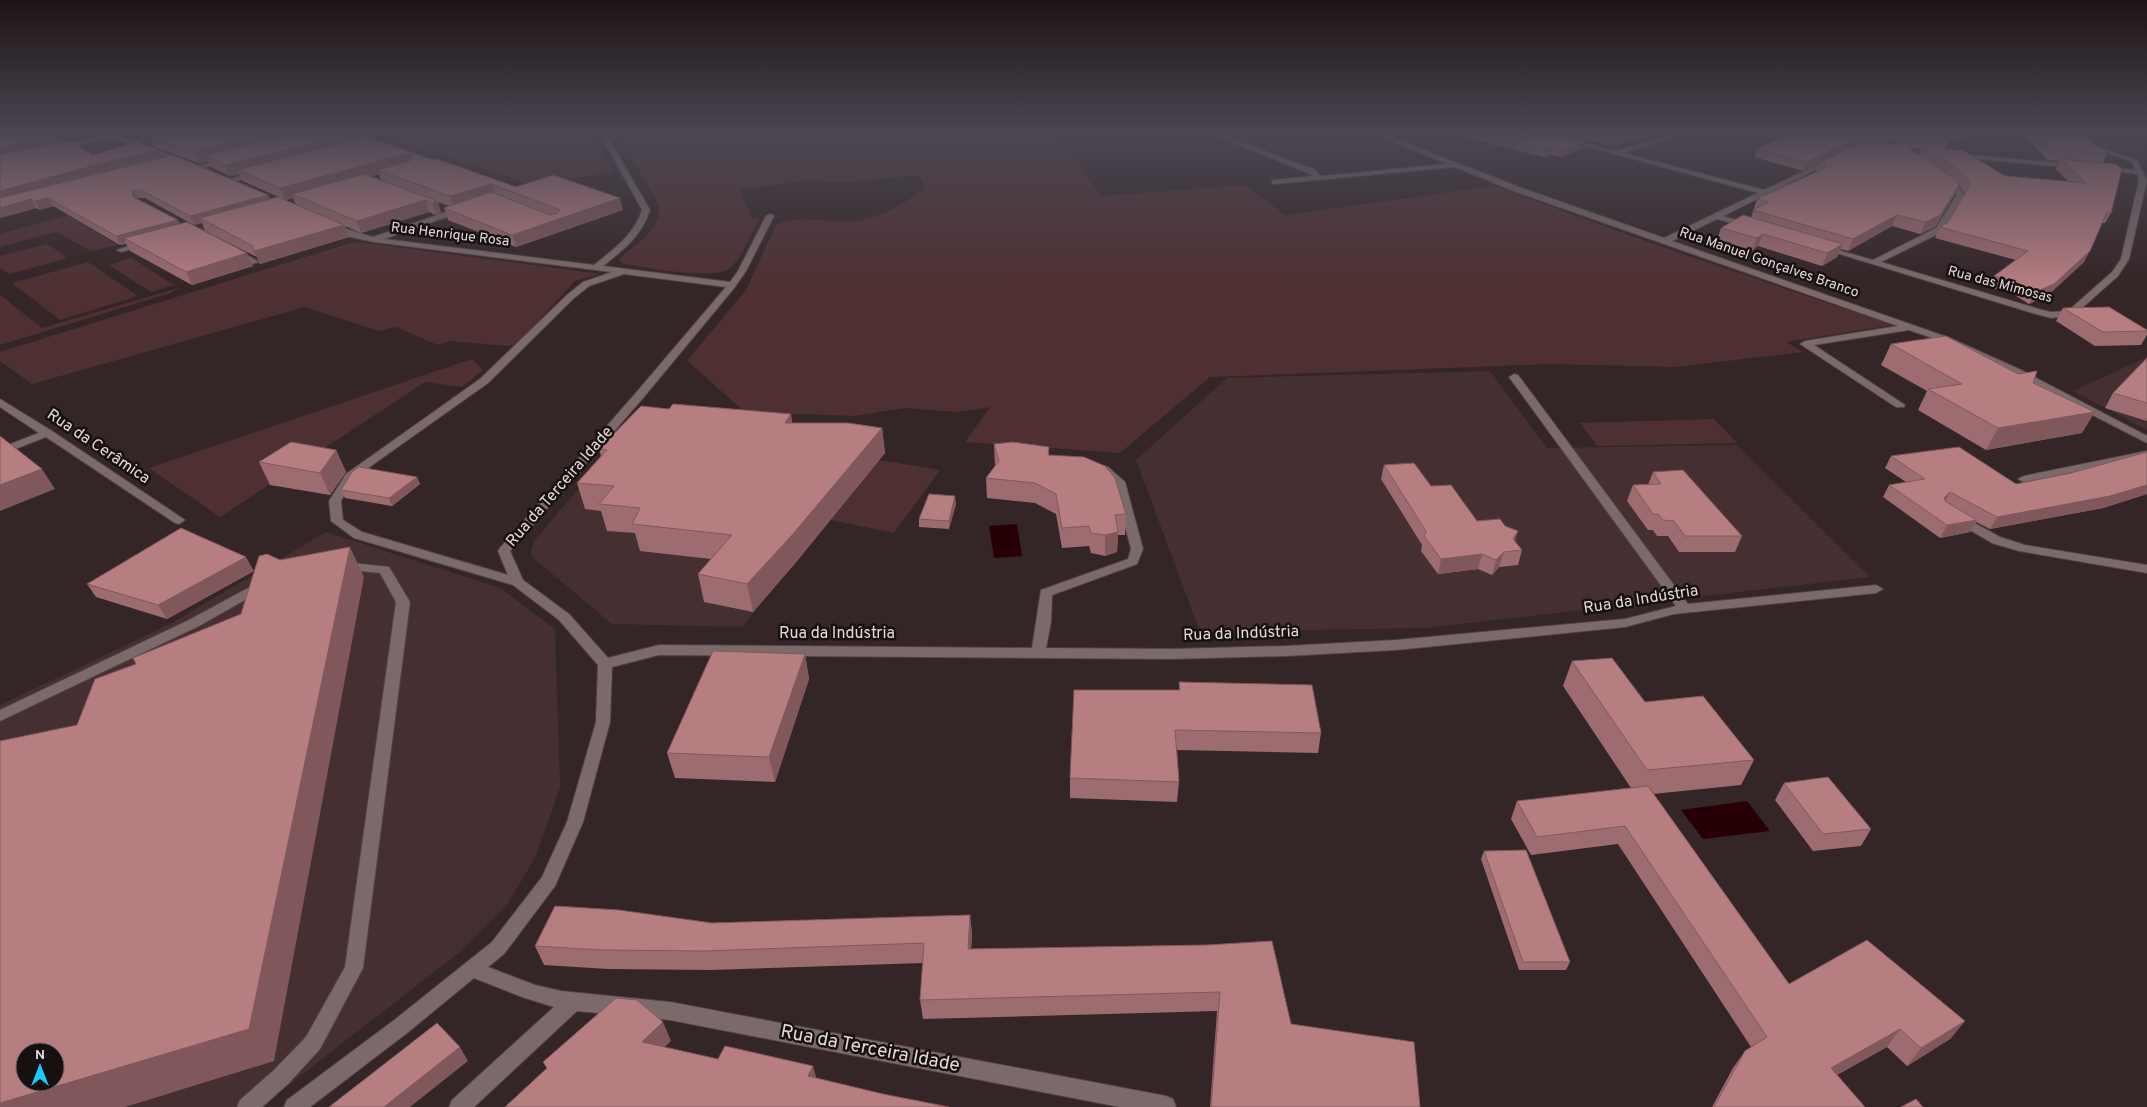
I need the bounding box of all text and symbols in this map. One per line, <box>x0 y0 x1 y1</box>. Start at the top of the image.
street label: Rua Henrique Rosa <box>390 219 510 251</box>
street label: Rua Manuel Gonçalves Branco <box>1677 224 1861 302</box>
street label: Rua das Mimosas <box>1946 263 2054 307</box>
street label: Rua da Cerâmica <box>43 405 153 489</box>
street label: Rua da Terceira Idade <box>502 423 618 551</box>
street label: Rua da Indústria <box>1582 581 1700 619</box>
street label: Rua da Indústria <box>1183 622 1299 646</box>
street label: Rua da Indústria <box>779 624 895 644</box>
street label: Rua da Terceira Idade <box>778 1020 962 1078</box>
north arrow <box>15 1042 65 1092</box>
text: N <box>35 1047 45 1064</box>

